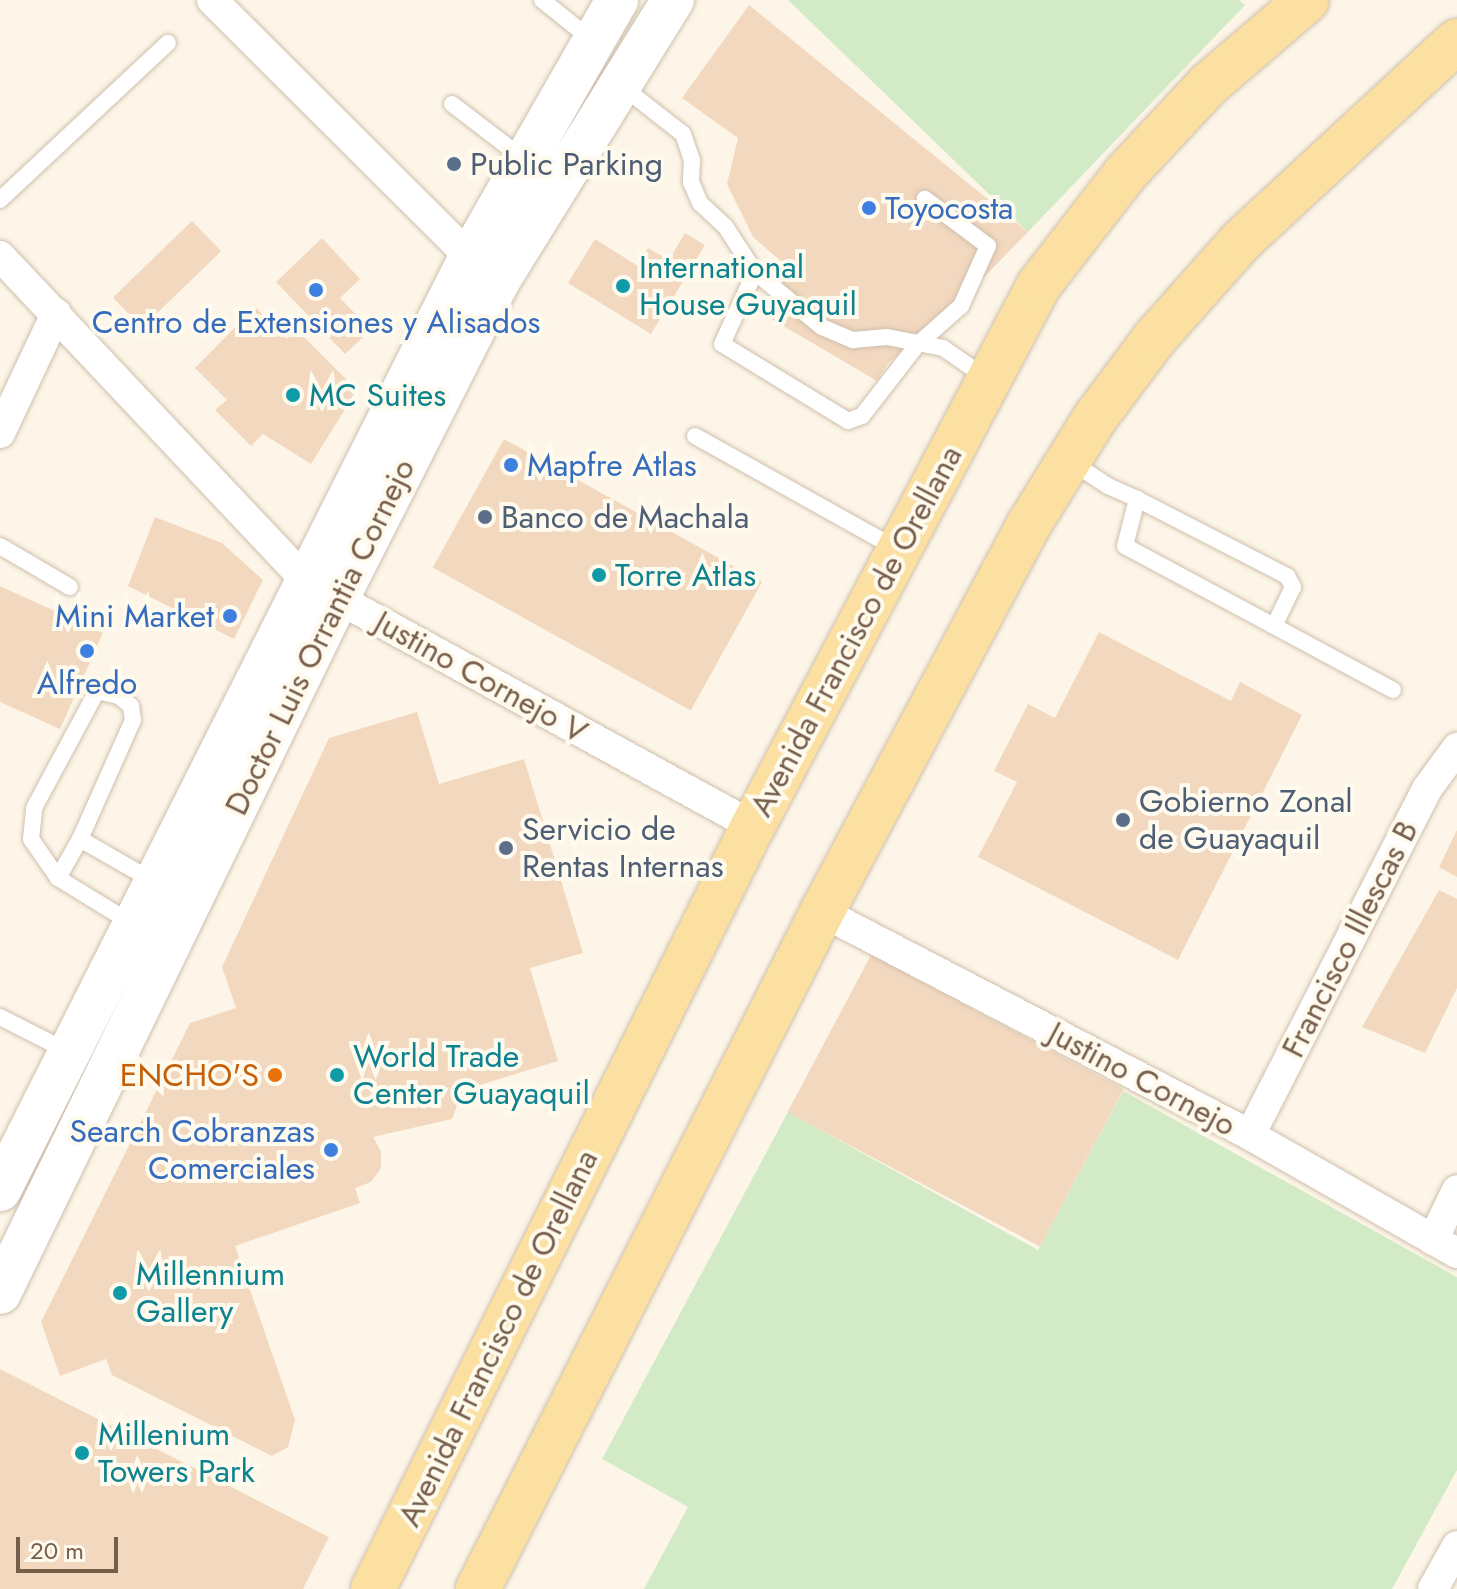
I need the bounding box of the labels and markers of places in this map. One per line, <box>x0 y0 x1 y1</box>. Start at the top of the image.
place label: Public Parking <box>470 145 663 183</box>
marker: Public Parking <box>445 155 463 173</box>
place label: Toyocosta <box>885 189 1013 227</box>
marker: Toyocosta <box>860 199 878 217</box>
place label: International House Guyaquil <box>639 249 857 324</box>
marker: International House Guyaquil <box>614 277 632 295</box>
marker: Centro de Extensiones y Alisados <box>307 281 325 299</box>
place label: Centro de Extensiones y Alisados <box>92 303 540 341</box>
place label: MC Suites <box>309 376 446 414</box>
marker: MC Suites <box>284 386 302 404</box>
place label: Mapfre Atlas <box>527 446 697 484</box>
marker: Mapfre Atlas <box>502 456 520 474</box>
place label: Banco de Machala <box>501 498 749 536</box>
marker: Banco de Machala <box>476 508 494 526</box>
place label: Torre Atlas <box>615 556 756 594</box>
marker: Torre Atlas <box>590 566 608 584</box>
place label: Mini Market <box>55 597 214 635</box>
marker: Mini Market <box>221 607 239 625</box>
marker: Alfredo <box>78 642 96 660</box>
place label: Alfredo <box>37 664 137 702</box>
place label: Gobierno Zonal de Guayaquil <box>1139 783 1353 858</box>
place label: Servicio de Rentas Internas <box>522 811 724 886</box>
marker: Gobierno Zonal de Guayaquil <box>1114 811 1132 829</box>
marker: Servicio de Rentas Internas <box>497 839 515 857</box>
place label: World Trade Center Guayaquil <box>353 1038 590 1113</box>
place label: ENCHO'S <box>120 1056 259 1094</box>
marker: ENCHO'S <box>266 1066 284 1084</box>
marker: World Trade Center Guayaquil <box>328 1066 346 1084</box>
place label: Search Cobranzas Comerciales <box>70 1113 315 1188</box>
marker: Search Cobranzas Comerciales <box>322 1141 340 1159</box>
place label: Millennium Gallery <box>136 1256 285 1331</box>
marker: Millennium Gallery <box>111 1284 129 1302</box>
place label: Millenium Towers Park <box>98 1416 255 1491</box>
marker: Millenium Towers Park <box>73 1444 91 1462</box>

